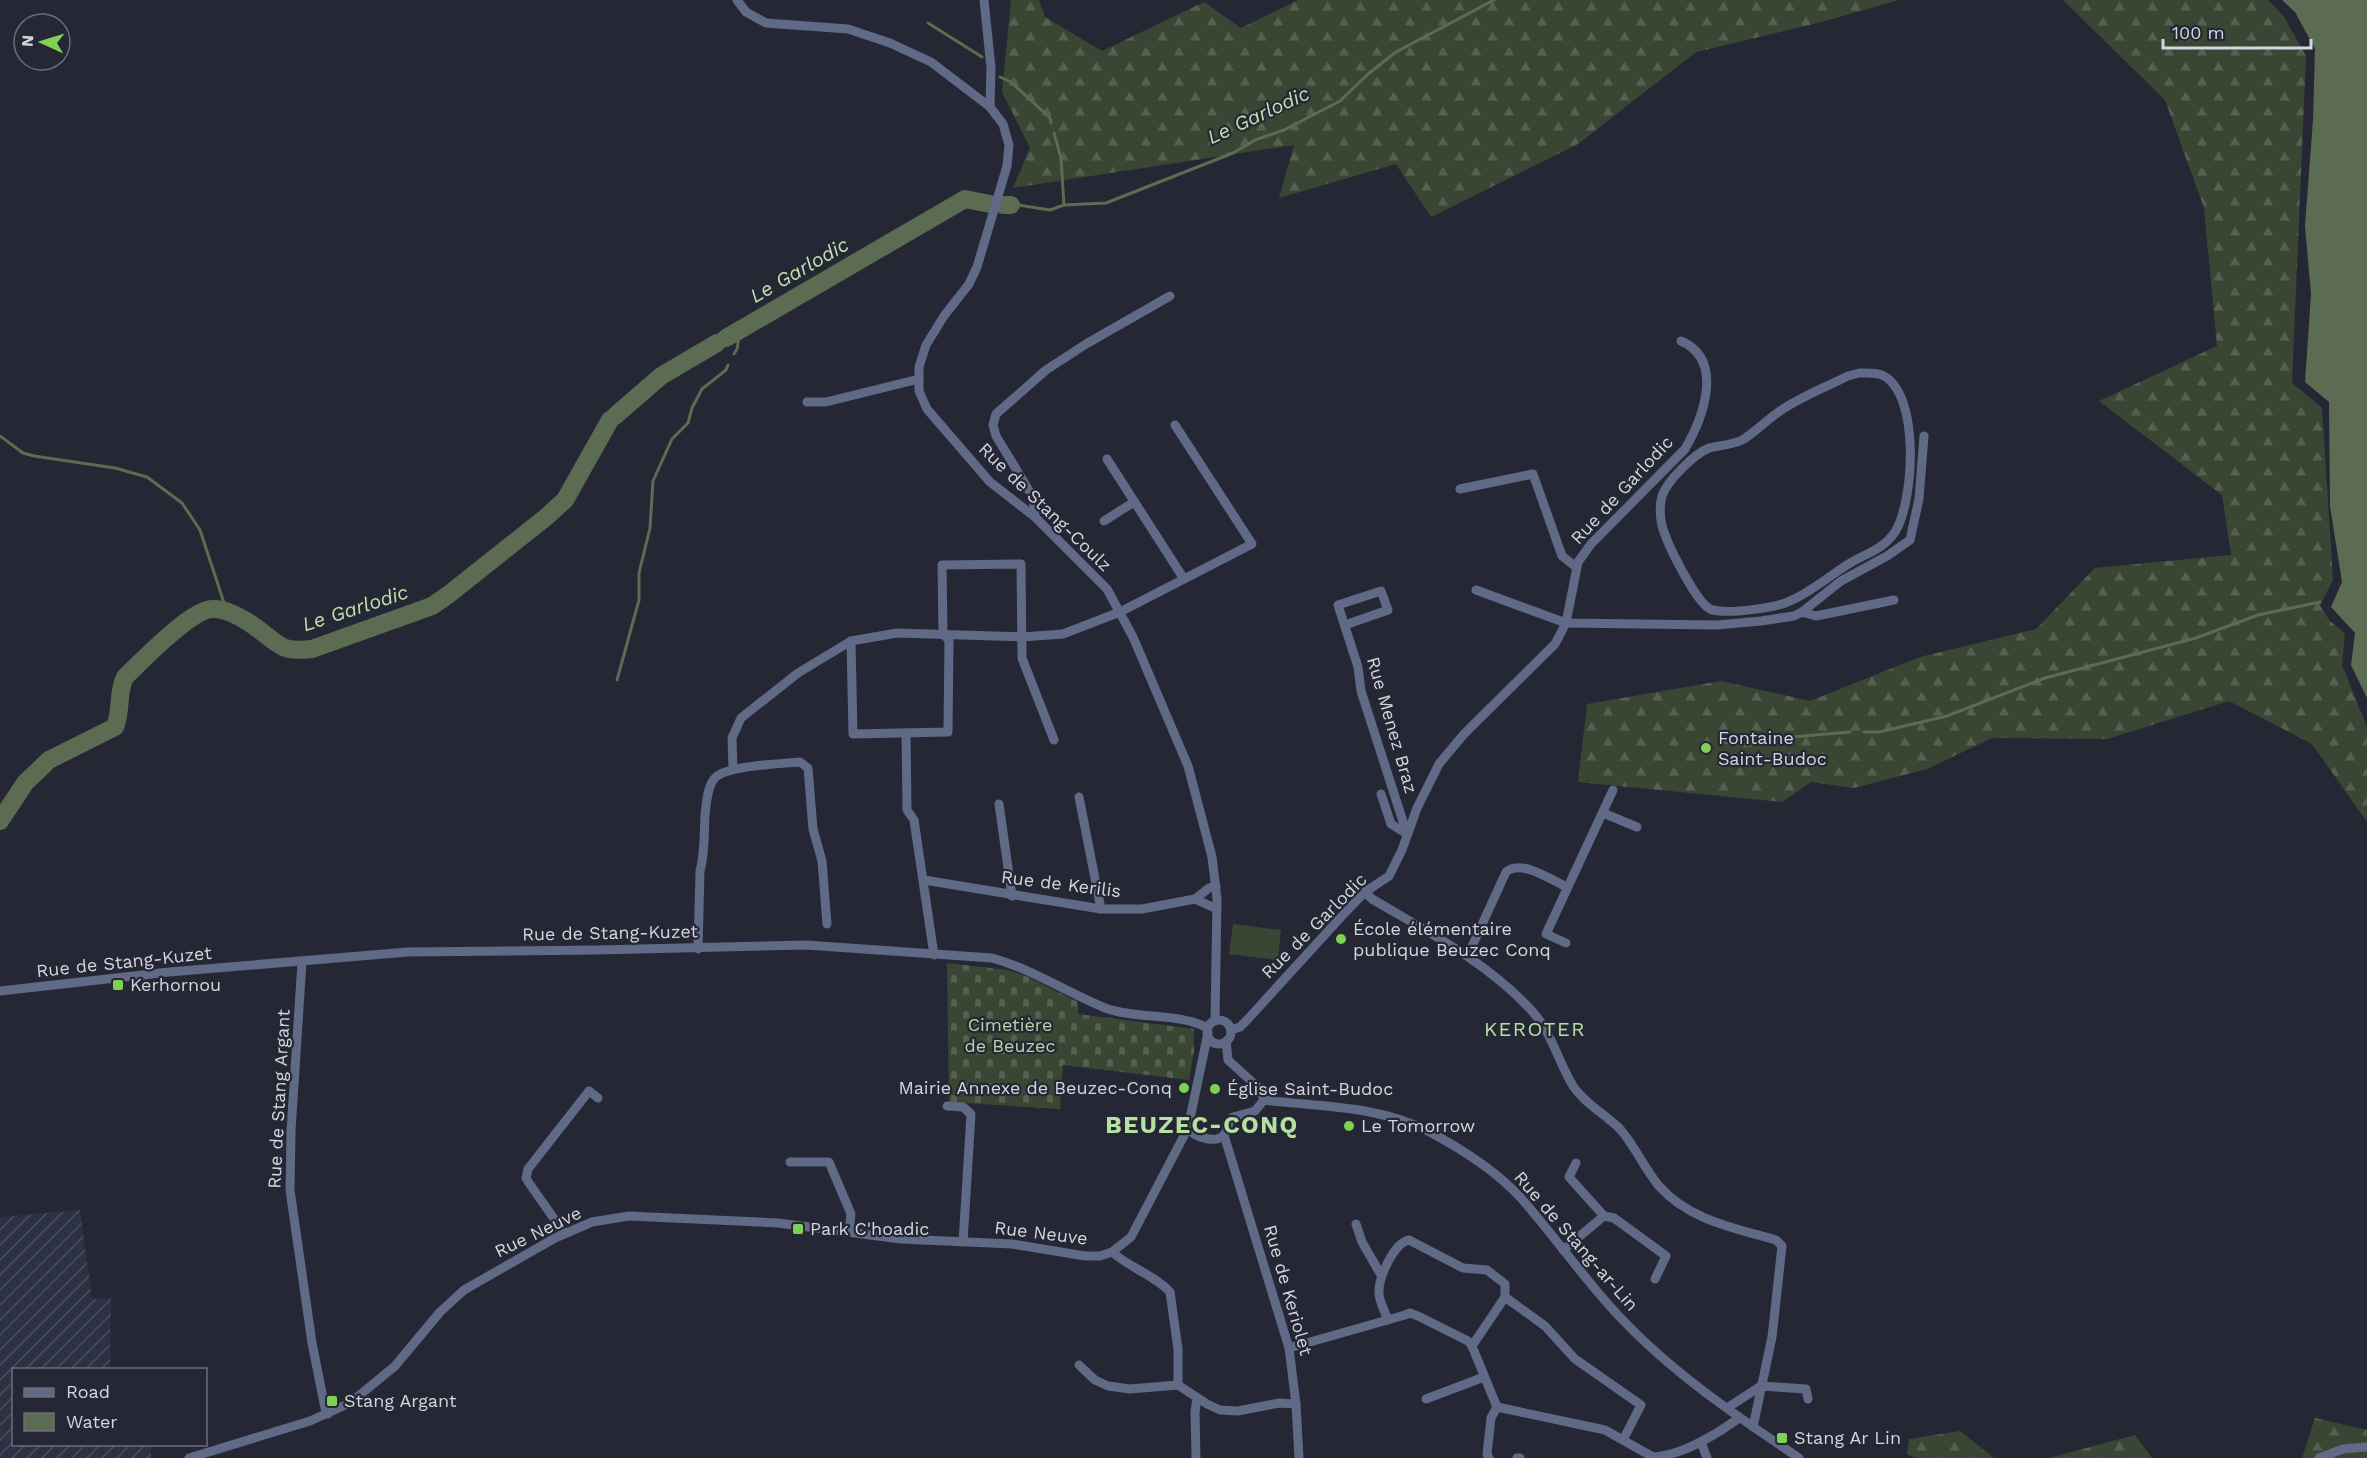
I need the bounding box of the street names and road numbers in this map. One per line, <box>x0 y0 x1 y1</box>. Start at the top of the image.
street label: Rue de Garlodic <box>1566 431 1677 548</box>
street label: Rue de Stang-Coulz <box>975 438 1116 575</box>
street label: Rue Menez Braz <box>1363 654 1422 796</box>
street label: Rue de Kerilis <box>1000 866 1122 901</box>
street label: Rue de Garlodic <box>1257 869 1371 983</box>
street label: Rue de Stang-Kuzet <box>522 920 699 945</box>
street label: Rue de Stang-Kuzet <box>35 942 213 981</box>
street label: Rue de Stang Argant <box>263 1008 294 1189</box>
street label: Rue de Stang-ar-Lin <box>1510 1166 1643 1315</box>
street label: Rue Neuve <box>491 1202 585 1262</box>
street label: Rue Neuve <box>993 1216 1089 1249</box>
street label: Rue de Keriolet <box>1260 1222 1317 1358</box>

